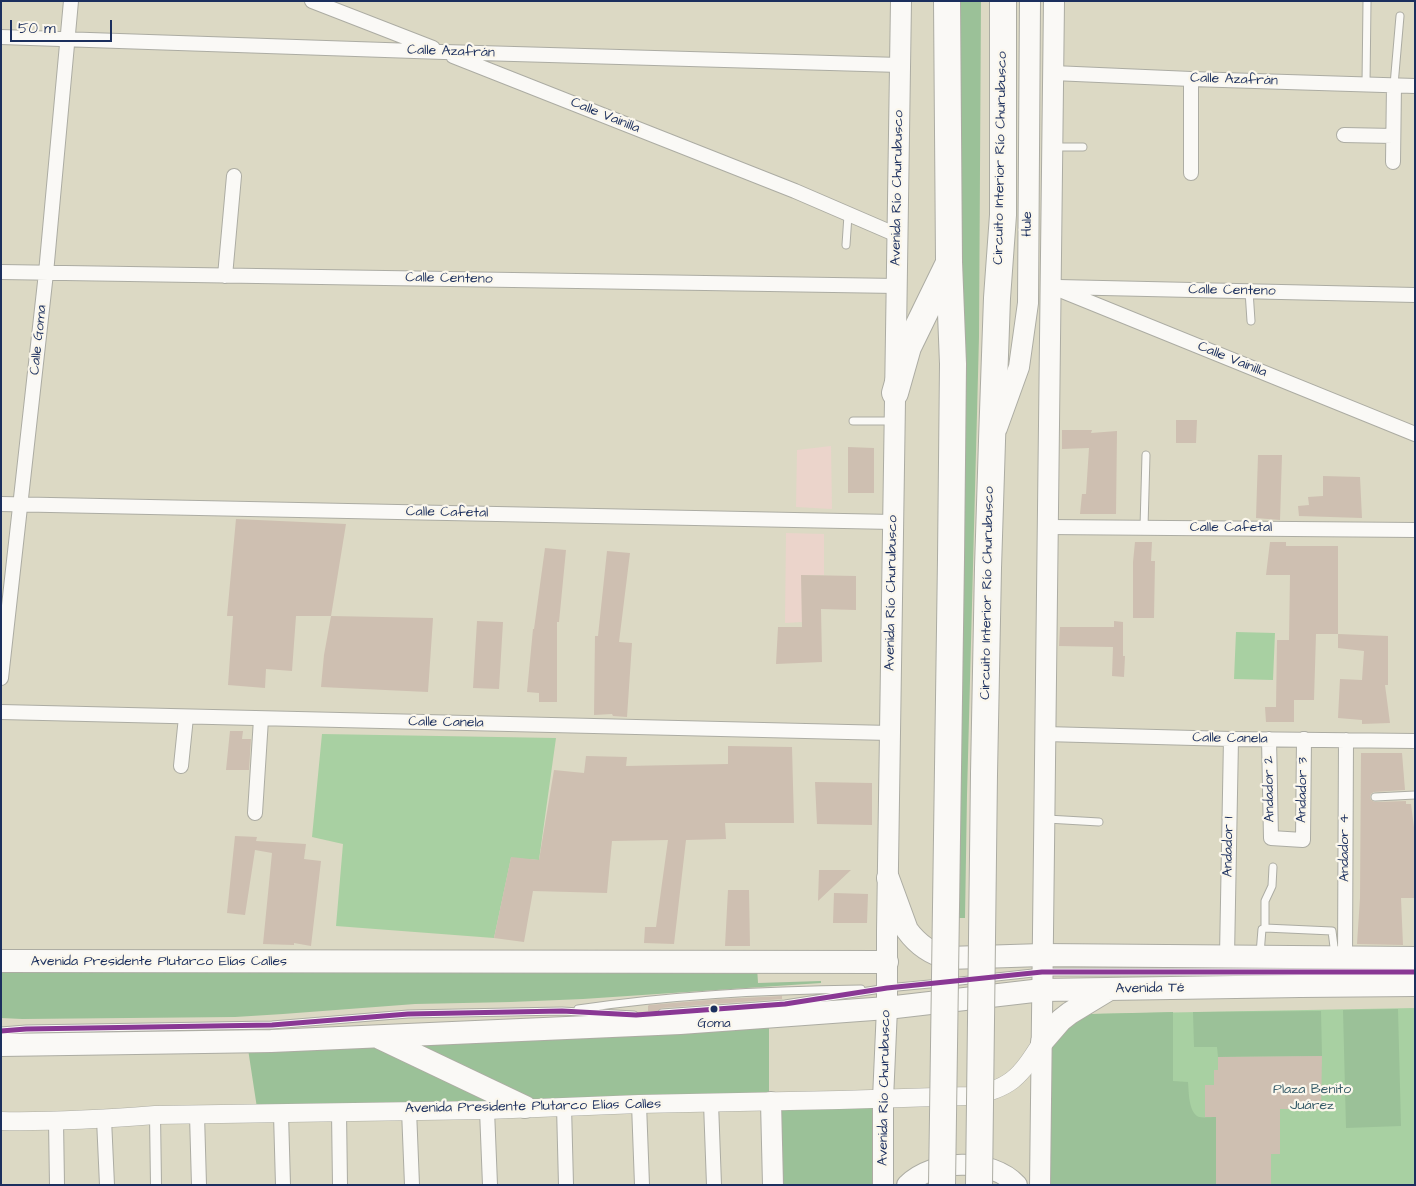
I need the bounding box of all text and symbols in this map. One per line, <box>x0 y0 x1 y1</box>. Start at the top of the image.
scale bar <box>12 10 115 42</box>
text: 50 m <box>18 18 56 39</box>
street label: Calle Azafrán <box>407 42 495 62</box>
street label: Circuito Interior Río Churubusco <box>991 51 1011 265</box>
street label: Calle Azafrán <box>1190 70 1278 90</box>
street label: Calle Vainilla <box>568 94 642 138</box>
street label: Avenida Río Churubusco <box>888 110 908 266</box>
street label: Hule <box>1019 211 1037 237</box>
street label: Calle Centeno <box>405 270 493 288</box>
street label: Calle Centeno <box>1188 282 1276 300</box>
street label: Calle Goma <box>27 304 51 376</box>
street label: Calle Vainilla <box>1195 338 1269 382</box>
street label: Circuito Interior Río Churubusco <box>978 486 998 700</box>
street label: Calle Cafetal <box>406 504 488 522</box>
street label: Avenida Río Churubusco <box>882 515 902 671</box>
street label: Calle Cafetal <box>1190 520 1272 536</box>
street label: Calle Canela <box>408 714 484 732</box>
street label: Calle Canela <box>1192 730 1268 748</box>
street label: Andador 2 <box>1261 756 1279 822</box>
street label: Andador 3 <box>1294 757 1312 823</box>
street label: Andador 4 <box>1337 814 1353 882</box>
street label: Andador 1 <box>1220 817 1238 877</box>
street label: Avenida Presidente Plutarco Elías Calles <box>31 954 287 970</box>
street label: Avenida Té <box>1115 980 1185 998</box>
marker: Goma <box>709 1004 719 1014</box>
street label: Avenida Río Churubusco <box>875 1010 895 1166</box>
place label: Goma <box>697 1016 731 1032</box>
park label: Plaza Benito Juárez <box>1273 1082 1351 1114</box>
street label: Avenida Presidente Plutarco Elías Calles <box>405 1096 661 1118</box>

